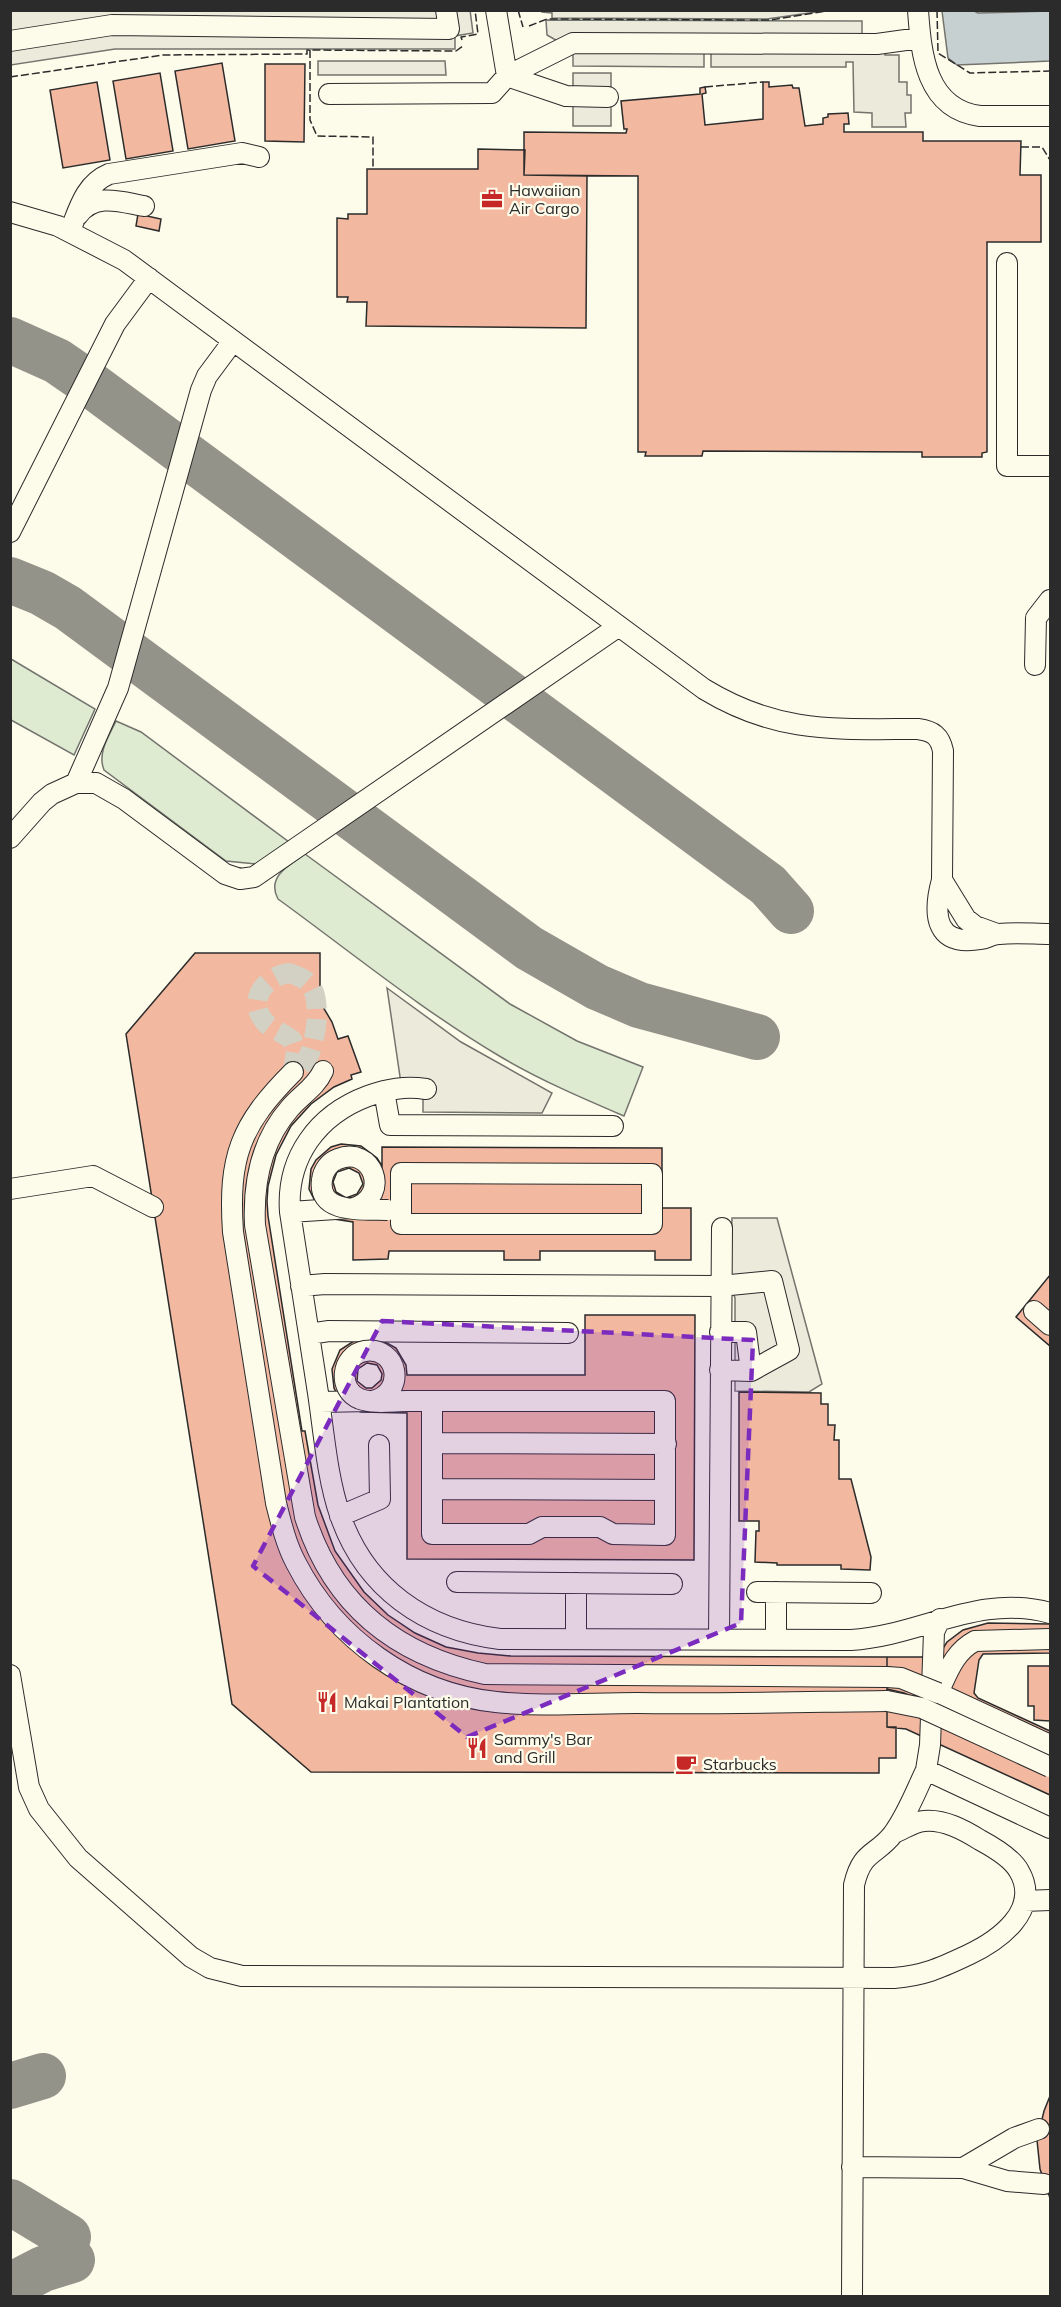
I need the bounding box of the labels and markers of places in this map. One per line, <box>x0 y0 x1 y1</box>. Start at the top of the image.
place label: Hawaiian Air Cargo <box>509 180 581 218</box>
office icon: Hawaiian Air Cargo <box>480 187 504 211</box>
restaurant icon: Makai Plantation <box>315 1690 339 1714</box>
place label: Makai Plantation <box>344 1692 469 1712</box>
place label: Sammy's Bar and Grill <box>494 1729 592 1767</box>
restaurant icon: Sammy's Bar and Grill <box>465 1736 489 1760</box>
cafe icon: Starbucks <box>674 1752 698 1776</box>
place label: Starbucks <box>703 1754 777 1774</box>

